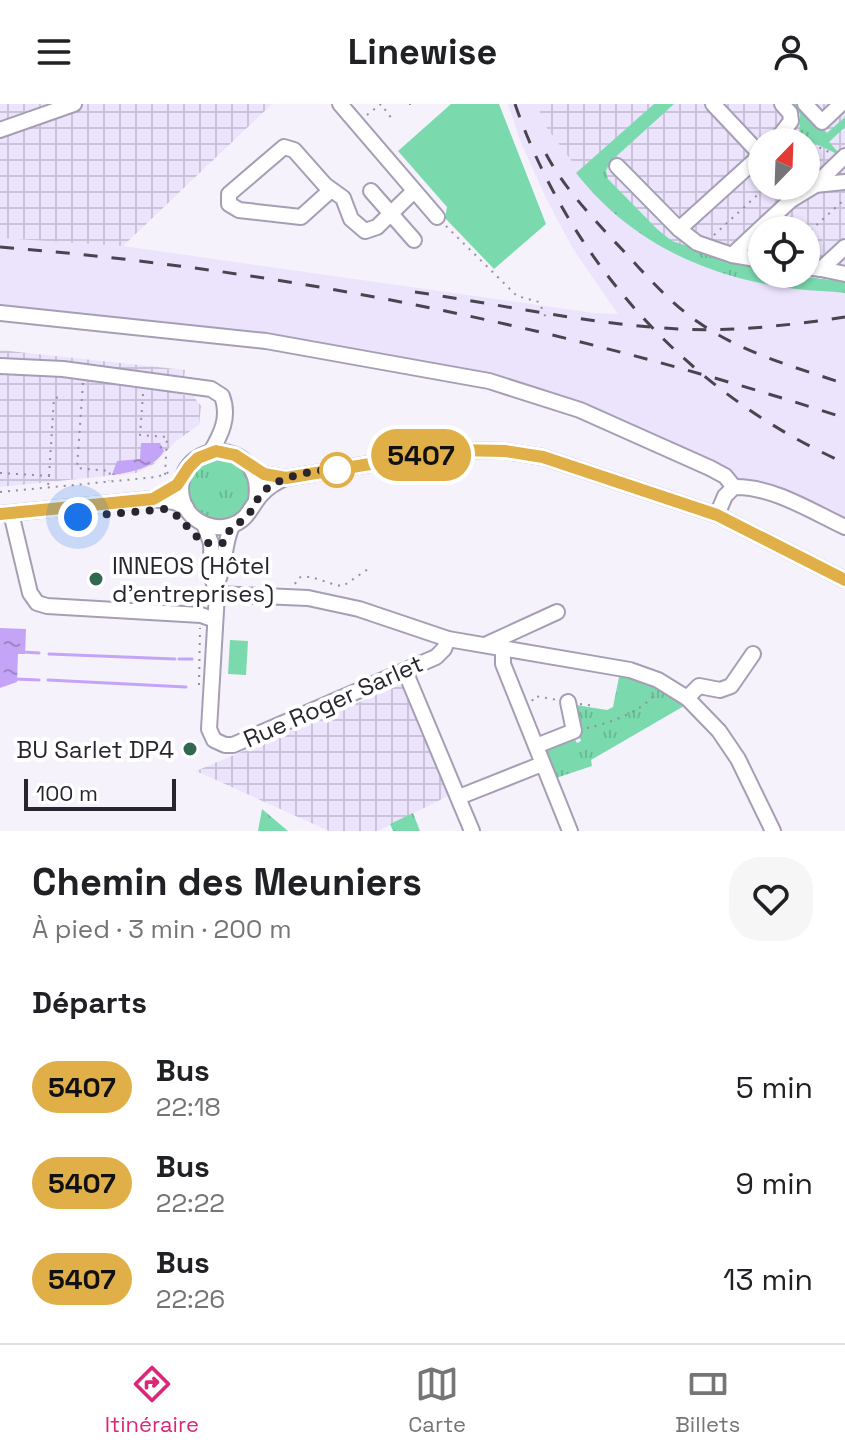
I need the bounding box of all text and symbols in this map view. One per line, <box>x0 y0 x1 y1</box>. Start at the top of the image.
text: Linewise <box>348 29 497 75</box>
icon: menu <box>32 30 76 74</box>
icon: person <box>769 30 813 74</box>
north arrow <box>748 128 820 200</box>
map controls <box>748 128 820 288</box>
button: locate <box>748 216 820 288</box>
line badge: 5407 <box>365 429 477 481</box>
text: 5407 <box>387 437 455 473</box>
unlabelled marker <box>320 453 354 487</box>
your location <box>58 497 98 537</box>
place label: INNEOS (Hôtel d'entreprises) <box>112 550 274 609</box>
marker: INNEOS (Hôtel d'entreprises) <box>87 570 105 588</box>
street label: Rue Roger Sarlet <box>238 648 428 754</box>
place label: BU Sarlet DP4 <box>16 734 174 765</box>
marker: BU Sarlet DP4 <box>181 740 199 758</box>
scale bar <box>24 775 176 811</box>
text: 100 m <box>36 779 98 807</box>
button: heart <box>729 857 813 941</box>
text: Chemin des Meuniers <box>32 858 422 906</box>
text: À pied · 3 min · 200 m <box>32 912 292 946</box>
text: Départs <box>32 983 147 1022</box>
text: Bus <box>156 1051 210 1090</box>
text: 5 min <box>736 1068 813 1107</box>
text: 5407 <box>48 1069 116 1105</box>
text: 22:18 <box>156 1090 221 1124</box>
text: Bus <box>156 1147 210 1186</box>
text: 9 min <box>735 1164 813 1203</box>
text: 5407 <box>48 1165 116 1201</box>
text: 22:22 <box>156 1186 225 1220</box>
text: Bus <box>156 1243 210 1282</box>
text: 13 min <box>723 1260 813 1299</box>
text: 5407 <box>48 1261 116 1297</box>
text: 22:26 <box>156 1282 225 1316</box>
tab: Itinéraire <box>105 1362 199 1438</box>
tab: Carte <box>408 1362 466 1438</box>
tab: Billets <box>675 1362 740 1438</box>

